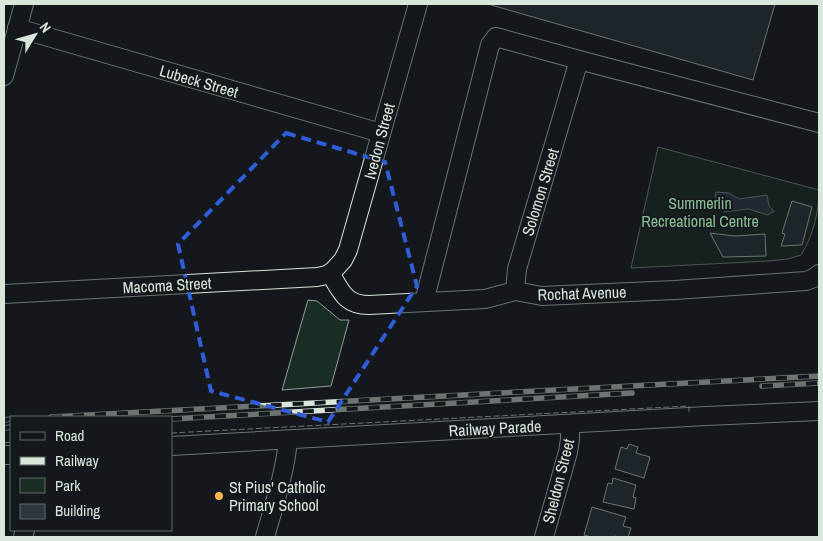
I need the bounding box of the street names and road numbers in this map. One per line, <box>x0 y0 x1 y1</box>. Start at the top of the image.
street label: Lubeck Street <box>157 59 241 103</box>
street label: Ivedon Street <box>358 100 400 182</box>
street label: Solomon Street <box>516 145 564 238</box>
street label: Macoma Street <box>122 272 212 298</box>
street label: Rochat Avenue <box>537 280 627 306</box>
street label: Railway Parade <box>448 415 542 441</box>
street label: Sheldon Street <box>537 436 579 526</box>

